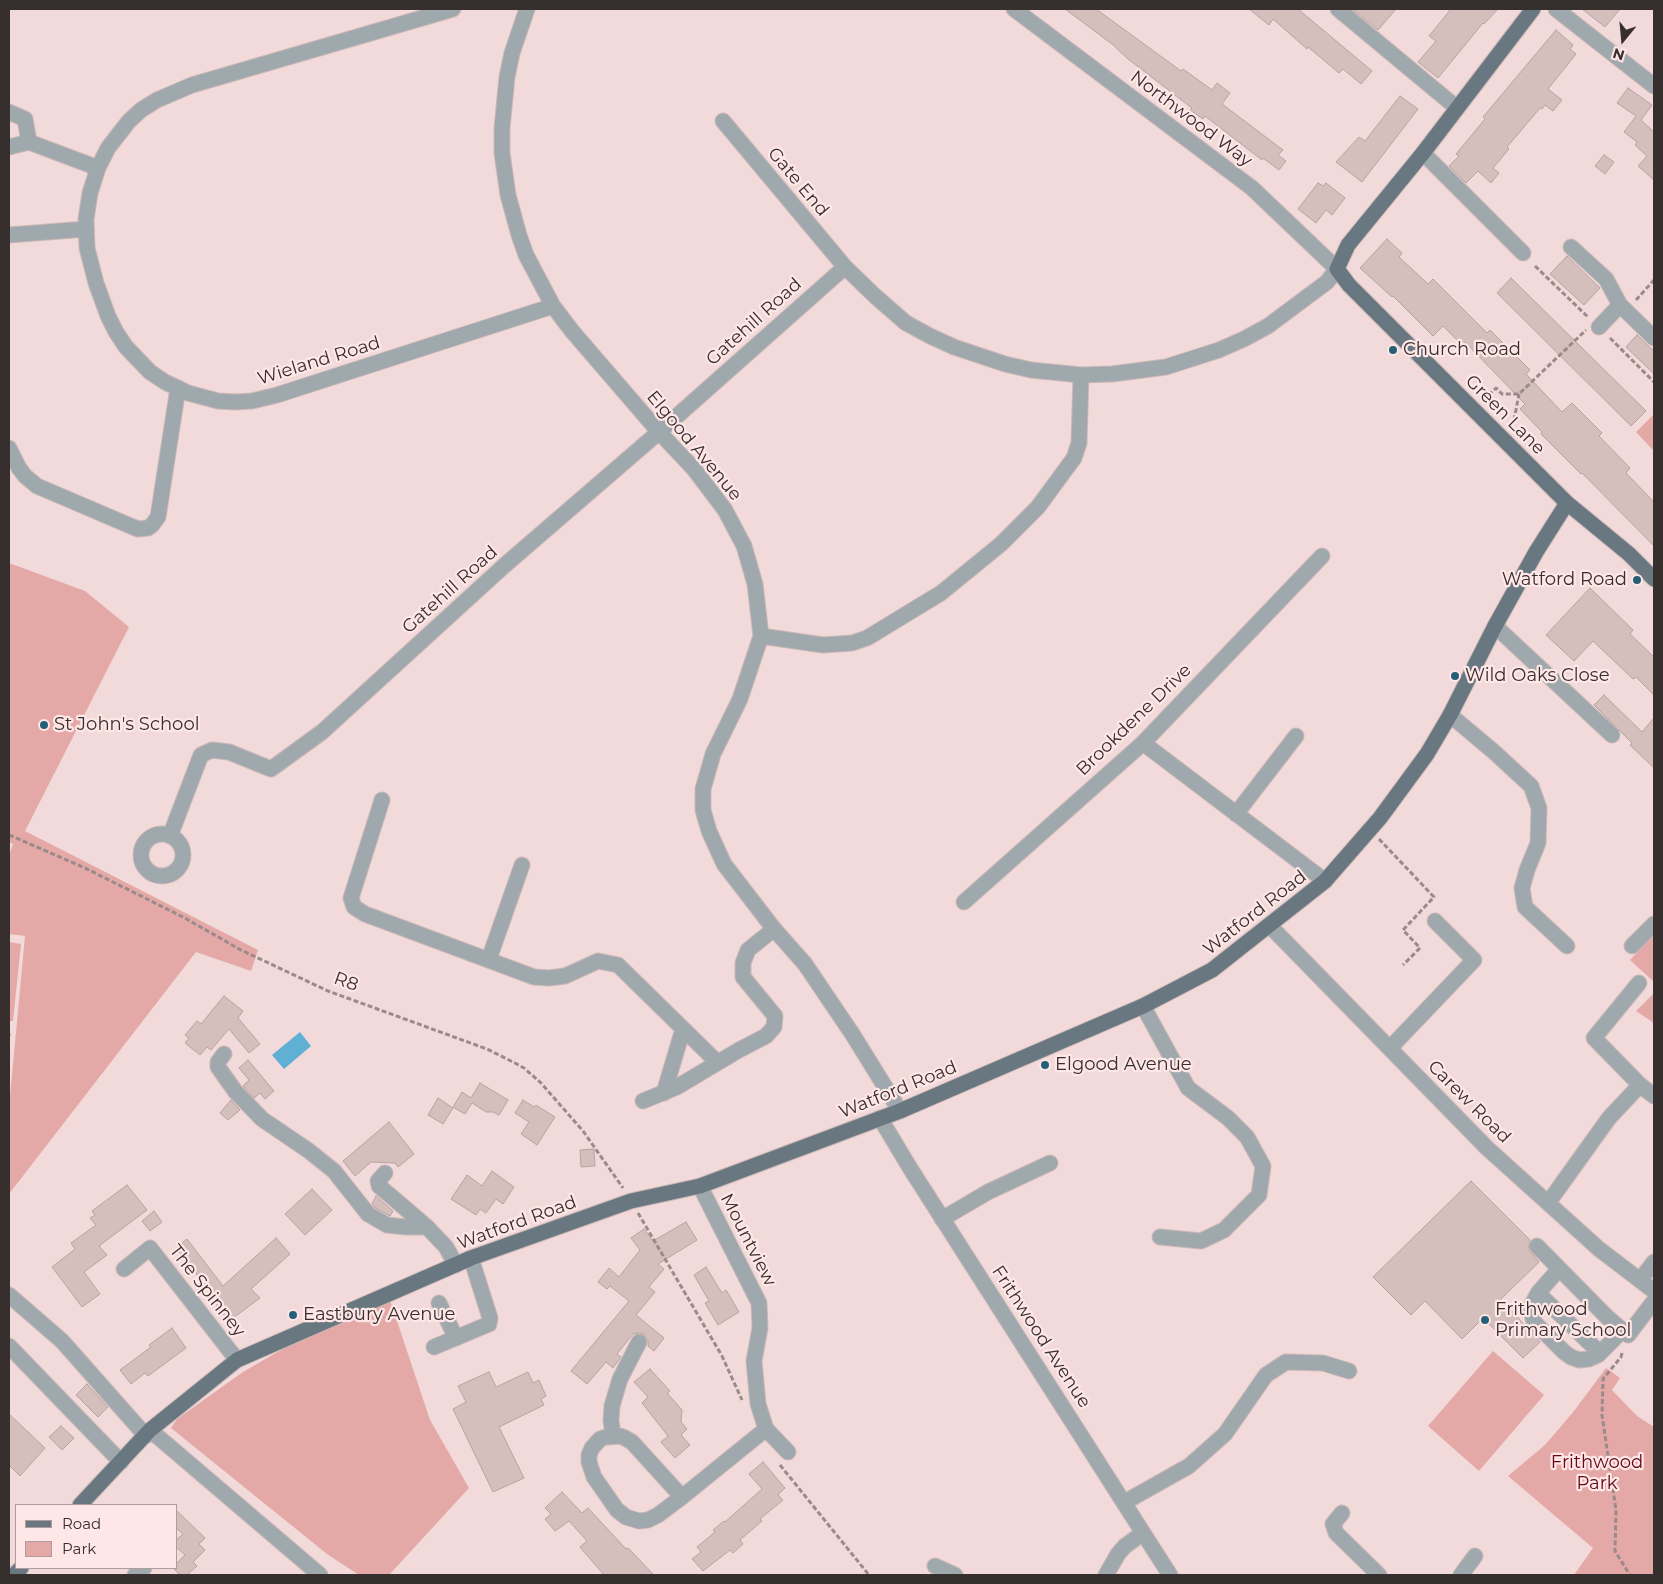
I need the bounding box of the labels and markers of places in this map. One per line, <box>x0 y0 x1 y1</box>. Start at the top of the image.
place label: Church Road <box>1403 339 1521 361</box>
marker: Church Road <box>1387 344 1399 356</box>
place label: Watford Road <box>1502 569 1627 591</box>
marker: Watford Road <box>1631 574 1643 586</box>
place label: Wild Oaks Close <box>1465 665 1610 687</box>
marker: Wild Oaks Close <box>1449 670 1461 682</box>
place label: St John's School <box>54 714 200 736</box>
marker: St John's School <box>38 719 50 731</box>
place label: Elgood Avenue <box>1055 1054 1192 1076</box>
marker: Elgood Avenue <box>1039 1059 1051 1071</box>
place label: Frithwood Primary School <box>1495 1299 1631 1342</box>
place label: Eastbury Avenue <box>303 1304 455 1326</box>
marker: Eastbury Avenue <box>287 1309 299 1321</box>
marker: Frithwood Primary School <box>1479 1314 1491 1326</box>

